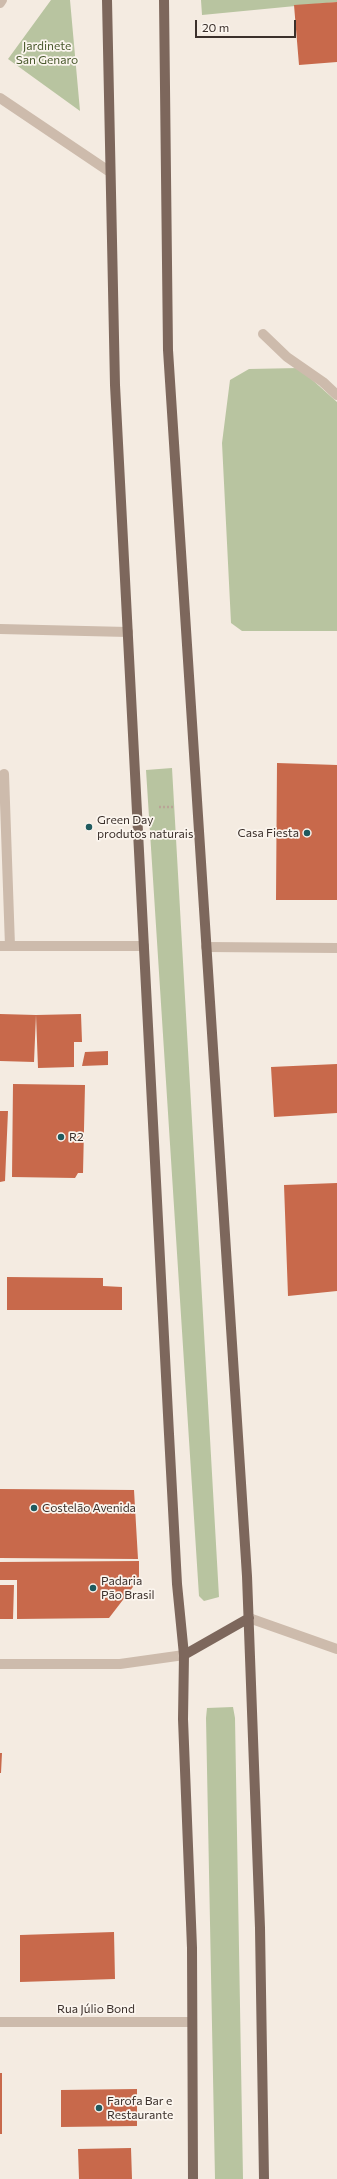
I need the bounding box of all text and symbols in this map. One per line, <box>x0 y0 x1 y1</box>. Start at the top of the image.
scale bar <box>197 12 298 38</box>
text: 20 m <box>202 20 229 34</box>
park label: Jardinete San Genaro <box>16 39 78 67</box>
place label: Green Day produtos naturais <box>97 813 193 841</box>
marker: Green Day produtos naturais <box>84 822 94 832</box>
place label: Casa Fiesta <box>238 826 299 840</box>
marker: Casa Fiesta <box>302 828 312 838</box>
place label: R2 <box>69 1130 84 1144</box>
marker: R2 <box>56 1132 66 1142</box>
place label: Costelão Avenida <box>42 1501 136 1515</box>
marker: Costelão Avenida <box>29 1503 39 1513</box>
place label: Padaria Pão Brasil <box>101 1574 155 1602</box>
marker: Padaria Pão Brasil <box>88 1583 98 1593</box>
street label: Rua Júlio Bond <box>57 2002 135 2016</box>
place label: Farofa Bar e Restaurante <box>107 2094 173 2122</box>
marker: Farofa Bar e Restaurante <box>94 2103 104 2113</box>

